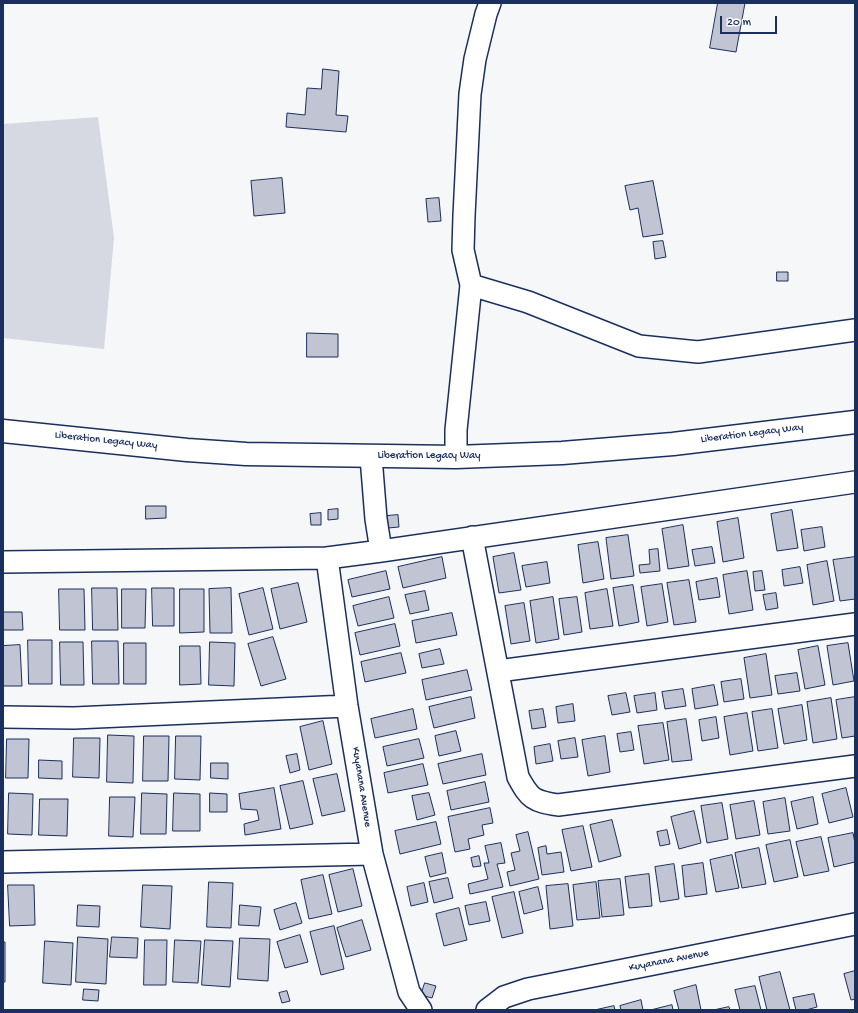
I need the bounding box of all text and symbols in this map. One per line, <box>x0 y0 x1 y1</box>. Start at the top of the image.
scale bar <box>722 8 779 34</box>
text: 20 m <box>727 16 751 30</box>
street label: Liberation Legacy Way <box>700 421 804 447</box>
street label: Liberation Legacy Way <box>54 429 158 453</box>
street label: Liberation Legacy Way <box>377 449 481 463</box>
street label: Kuyanana Avenue <box>348 746 374 828</box>
street label: Kuyanana Avenue <box>628 947 710 975</box>

